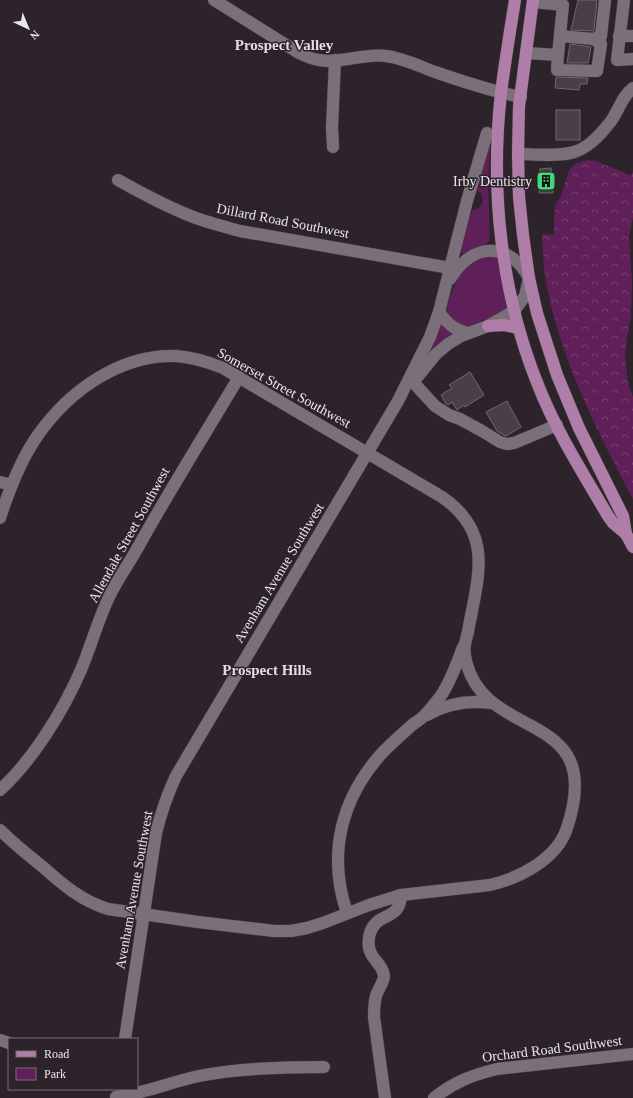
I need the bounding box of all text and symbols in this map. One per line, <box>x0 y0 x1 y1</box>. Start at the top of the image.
north arrow <box>8 8 48 48</box>
text: N <box>28 28 42 42</box>
district label: Prospect Valley <box>235 37 334 53</box>
building icon: Irby Dentistry <box>535 170 557 192</box>
place label: Irby Dentistry <box>453 174 532 189</box>
street label: Dillard Road Southwest <box>216 201 351 241</box>
street label: Somerset Street Southwest <box>215 345 353 431</box>
street label: Allendale Street Southwest <box>85 465 173 605</box>
street label: Avenham Avenue Southwest <box>231 500 327 646</box>
district label: Prospect Hills <box>222 662 312 678</box>
street label: Avenham Avenue Southwest <box>113 810 155 970</box>
street label: Orchard Road Southwest <box>481 1033 623 1065</box>
legend <box>8 1038 138 1090</box>
text: Road <box>44 1047 69 1061</box>
text: Park <box>44 1067 66 1081</box>

